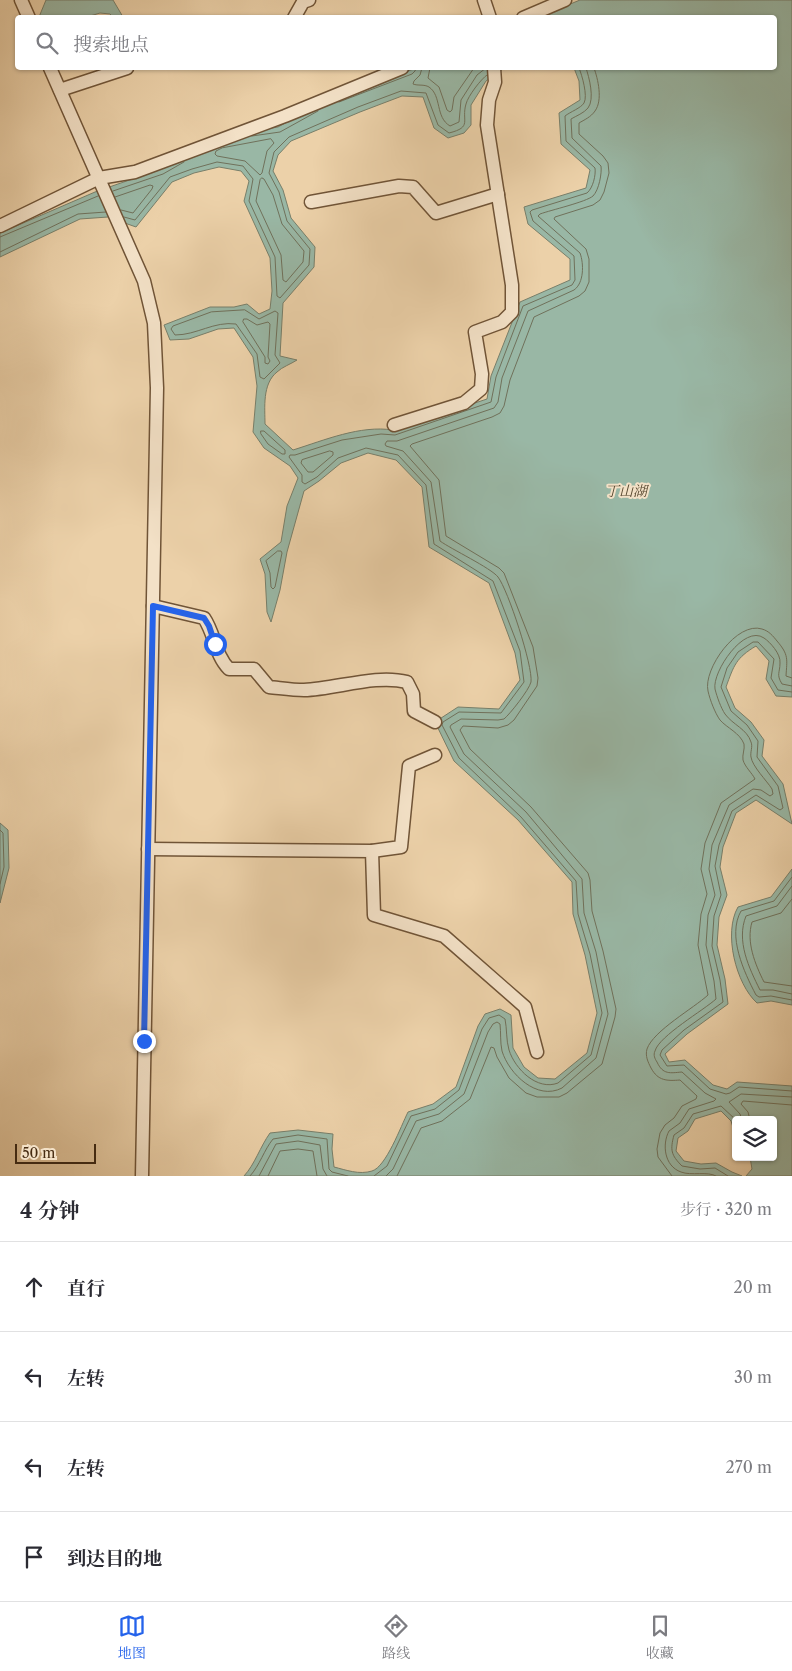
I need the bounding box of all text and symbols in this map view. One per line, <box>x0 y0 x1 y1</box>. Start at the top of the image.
search box <box>15 15 777 70</box>
icon: search <box>33 29 61 57</box>
text: 搜索地点 <box>73 33 149 56</box>
water label: 丁山湖 <box>605 482 650 500</box>
route start <box>204 633 227 656</box>
route end <box>133 1030 156 1053</box>
map controls <box>732 1116 777 1161</box>
button: layers <box>732 1116 777 1161</box>
scale bar <box>15 1141 96 1164</box>
text: 50 m <box>22 1144 55 1162</box>
text: 4 分钟 <box>20 1198 80 1223</box>
text: 步行 · 320 m <box>680 1199 772 1219</box>
icon: ahead <box>20 1273 48 1301</box>
text: 直行 <box>67 1277 105 1300</box>
text: 20 m <box>733 1277 772 1297</box>
icon: left <box>20 1363 48 1391</box>
text: 左转 <box>67 1367 105 1390</box>
text: 30 m <box>734 1367 772 1387</box>
icon: left <box>20 1453 48 1481</box>
text: 左转 <box>67 1457 105 1480</box>
text: 270 m <box>726 1457 772 1477</box>
icon: arrive <box>20 1543 48 1571</box>
text: 到达目的地 <box>67 1547 162 1570</box>
tab: 地图 <box>118 1612 146 1662</box>
tab: 路线 <box>382 1612 410 1662</box>
tab: 收藏 <box>646 1612 674 1662</box>

